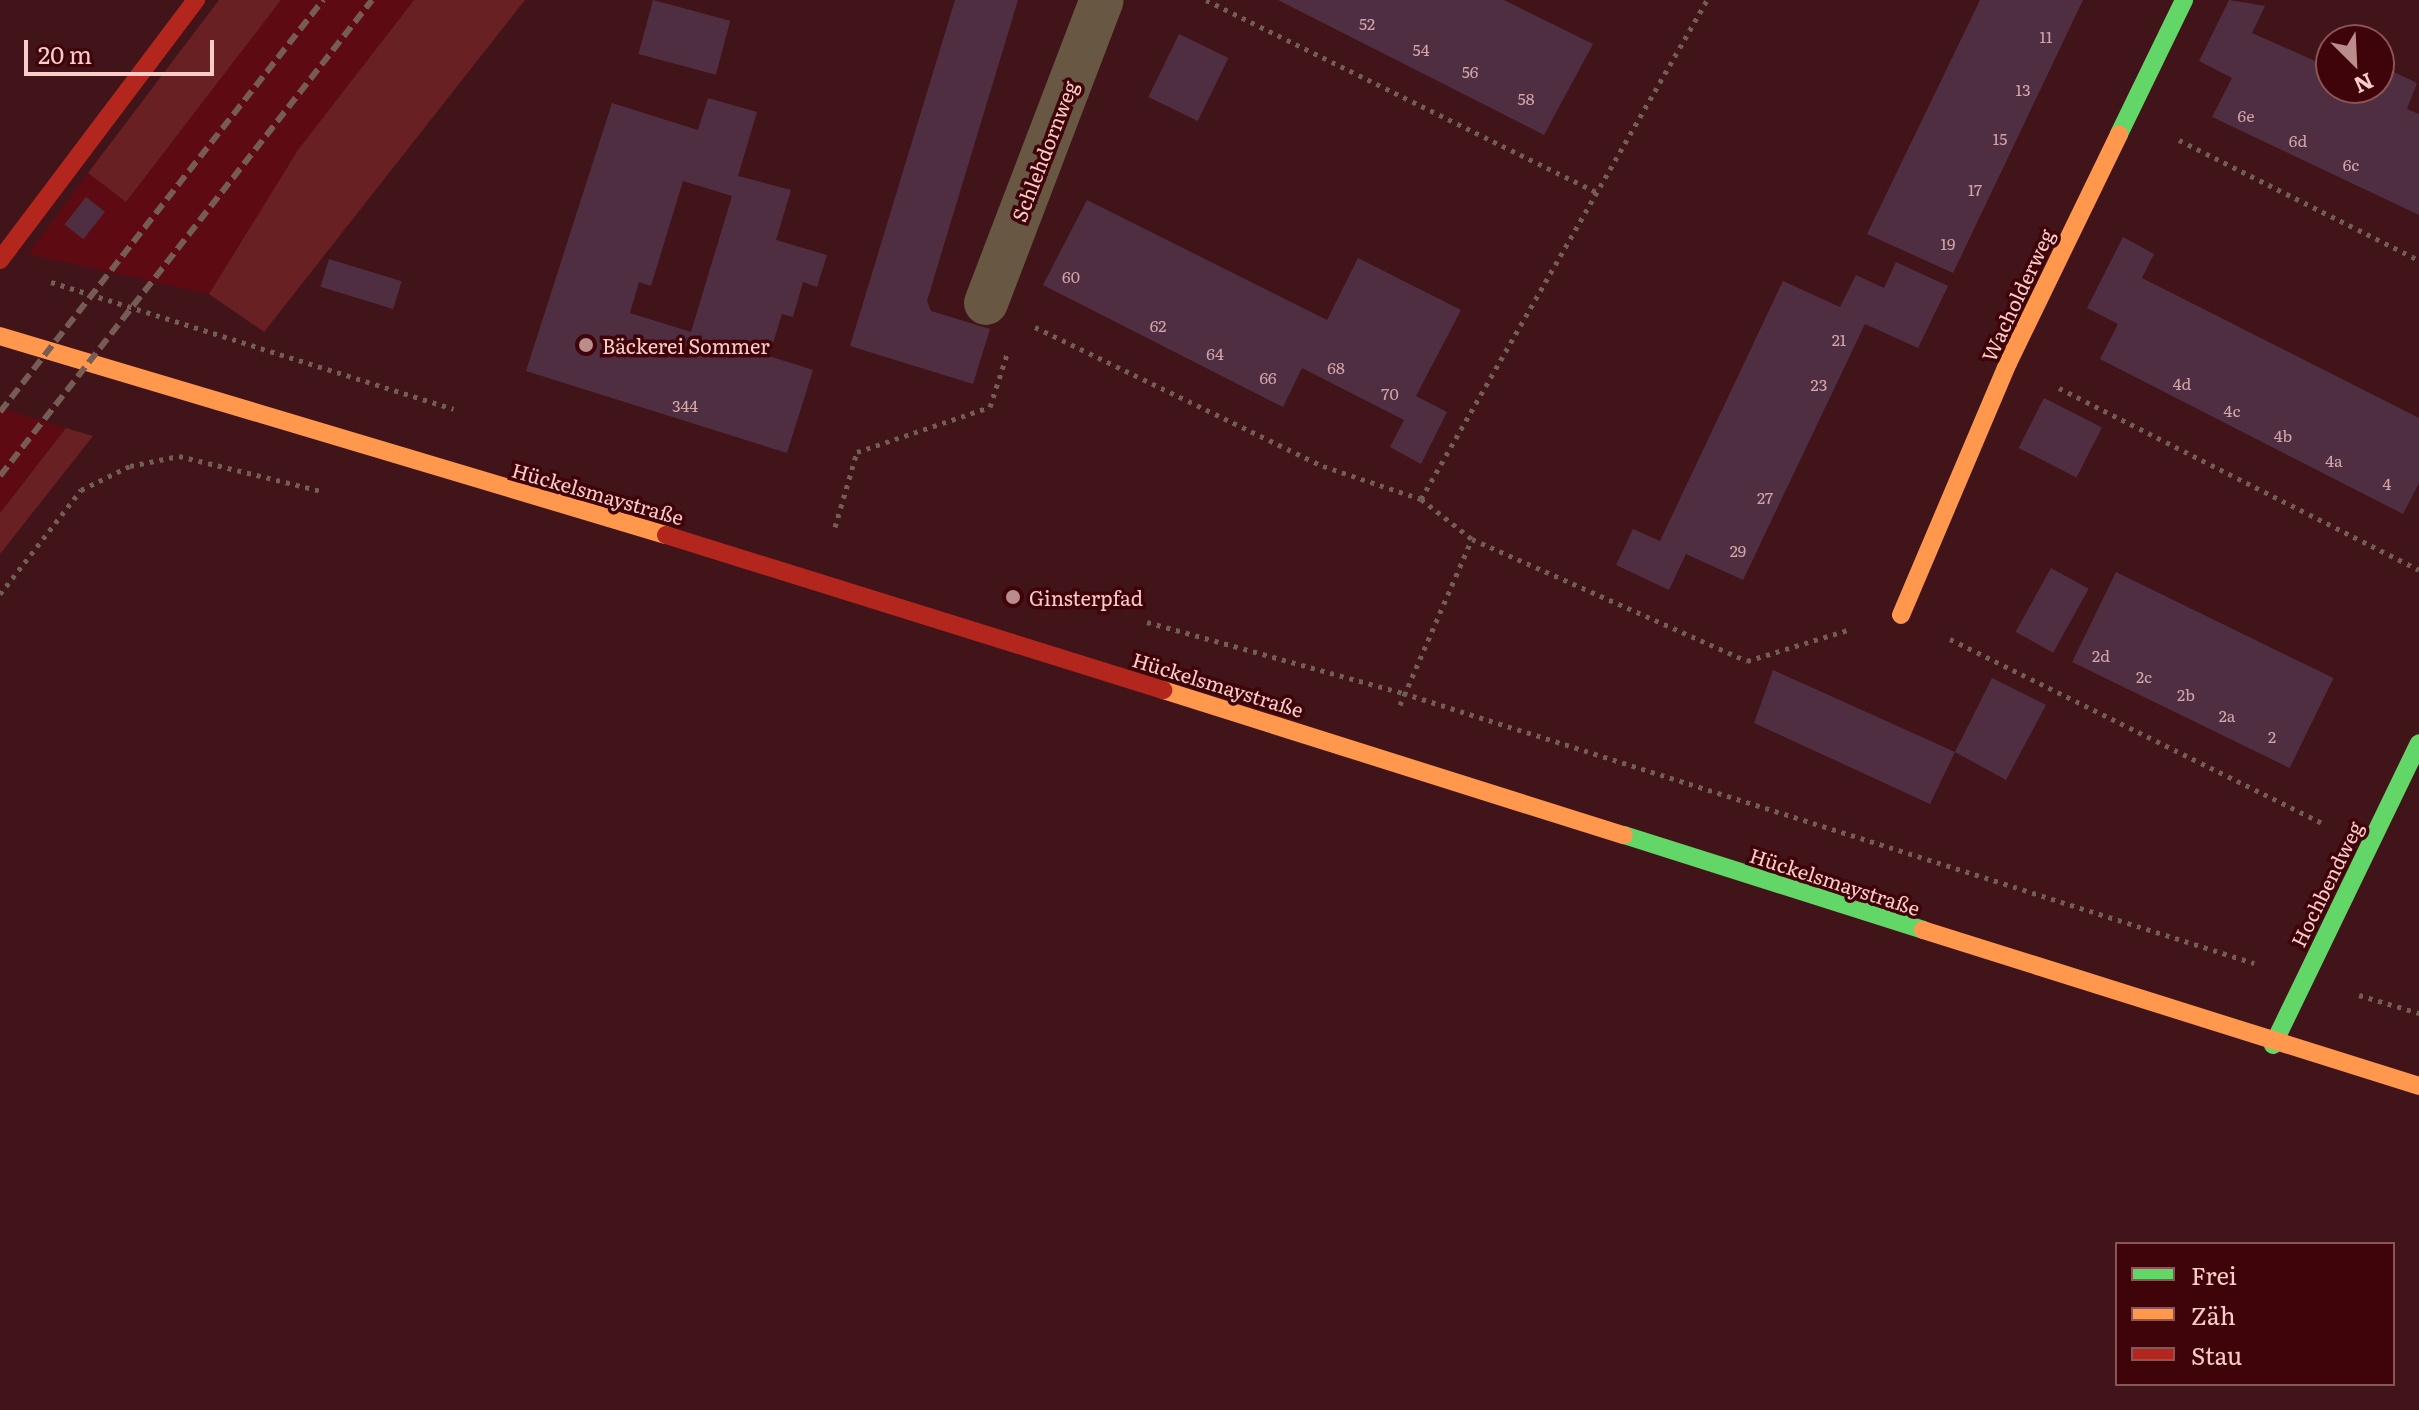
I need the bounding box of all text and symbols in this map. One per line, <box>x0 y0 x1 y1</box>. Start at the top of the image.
house number: 52 <box>1359 13 1375 33</box>
scale bar <box>28 24 218 74</box>
north arrow <box>2315 24 2395 104</box>
house number: 11 <box>2039 26 2053 46</box>
text: 20 m <box>38 36 92 71</box>
house number: 54 <box>1413 39 1429 59</box>
house number: 56 <box>1462 61 1478 81</box>
text: N <box>2349 66 2379 103</box>
street label: Schlehdornweg <box>1006 77 1082 225</box>
house number: 13 <box>2015 79 2031 99</box>
house number: 58 <box>1518 88 1534 108</box>
house number: 6e <box>2238 105 2254 125</box>
house number: 15 <box>1993 128 2007 148</box>
house number: 6d <box>2289 130 2307 150</box>
house number: 6c <box>2343 154 2359 174</box>
house number: 17 <box>1968 179 1982 199</box>
street label: Wacholderweg <box>1976 225 2058 365</box>
house number: 19 <box>1941 233 1955 253</box>
house number: 60 <box>1062 266 1080 286</box>
house number: 62 <box>1150 315 1166 335</box>
house number: 21 <box>1832 329 1846 349</box>
place label: Bäckerei Sommer <box>602 333 770 357</box>
marker: Bäckerei Sommer <box>577 336 595 354</box>
house number: 64 <box>1206 343 1224 363</box>
house number: 68 <box>1327 357 1345 377</box>
house number: 66 <box>1259 367 1277 387</box>
house number: 4d <box>2173 373 2191 393</box>
house number: 23 <box>1811 374 1827 394</box>
house number: 70 <box>1381 383 1399 403</box>
house number: 344 <box>672 395 698 415</box>
house number: 4c <box>2224 400 2240 420</box>
house number: 4b <box>2274 425 2292 445</box>
house number: 4a <box>2325 450 2343 470</box>
street label: Hückelsmaystraße <box>509 457 687 529</box>
house number: 4 <box>2383 473 2391 493</box>
house number: 27 <box>1757 487 1773 507</box>
house number: 29 <box>1730 540 1746 560</box>
place label: Ginsterpfad <box>1029 585 1143 609</box>
marker: Ginsterpfad <box>1004 588 1022 606</box>
house number: 2d <box>2092 645 2110 665</box>
street label: Hückelsmaystraße <box>1130 647 1306 721</box>
house number: 2c <box>2136 666 2152 686</box>
house number: 2b <box>2177 684 2195 704</box>
house number: 2a <box>2219 705 2235 725</box>
house number: 2 <box>2268 726 2276 746</box>
street label: Hochbendweg <box>2285 817 2367 951</box>
street label: Hückelsmaystraße <box>1747 842 1923 920</box>
legend <box>2115 1242 2395 1386</box>
text: Frei <box>2191 1257 2237 1292</box>
text: Zäh <box>2191 1297 2236 1332</box>
text: Stau <box>2191 1337 2242 1372</box>

